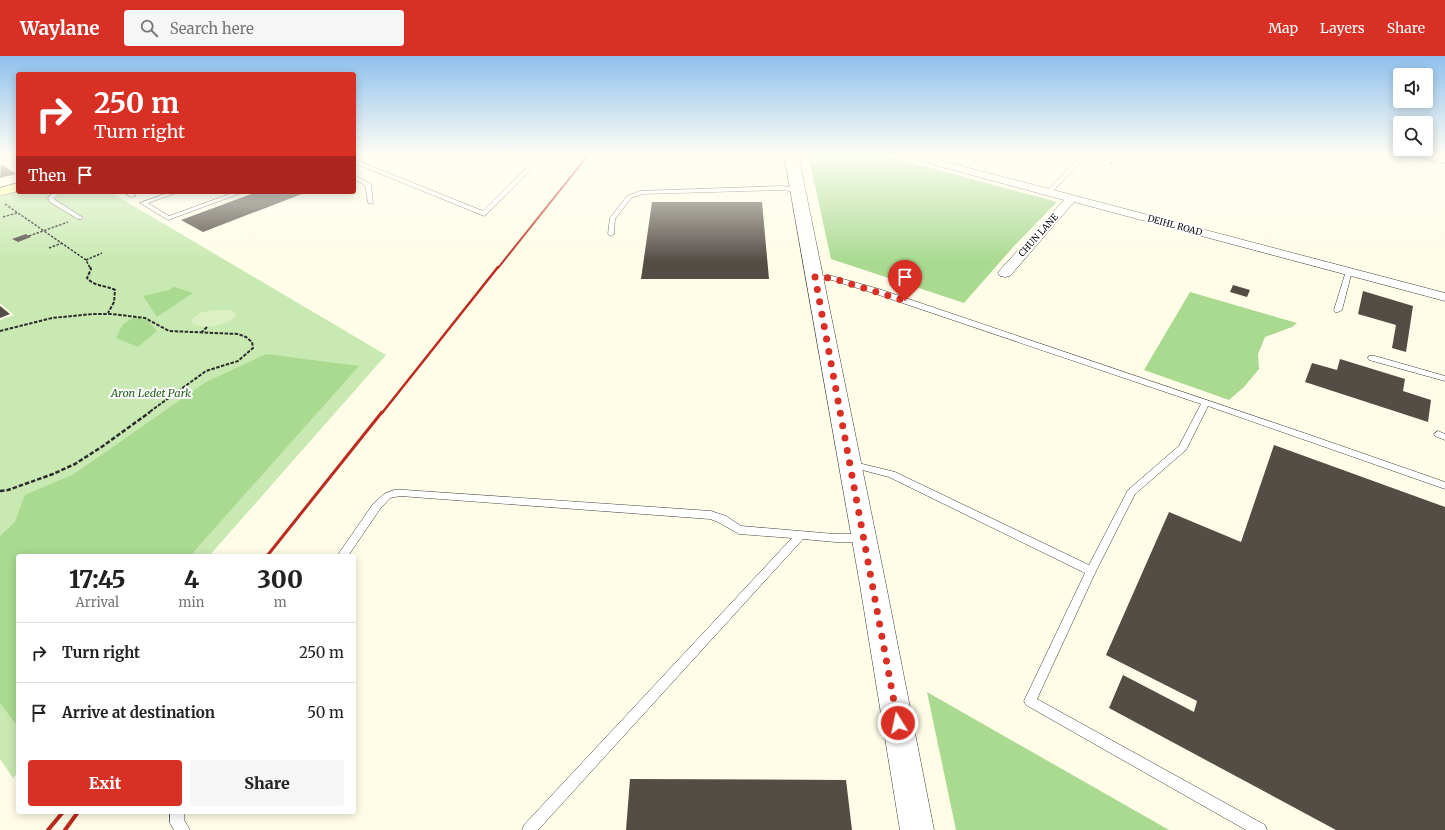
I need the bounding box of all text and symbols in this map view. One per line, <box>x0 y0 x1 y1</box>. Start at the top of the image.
search box <box>124 10 404 46</box>
text: Waylane <box>20 16 100 40</box>
icon: search <box>138 17 160 39</box>
text: Search here <box>170 19 254 38</box>
text: Map <box>1268 19 1298 37</box>
text: Layers <box>1320 19 1365 37</box>
text: Share <box>1387 19 1425 37</box>
map controls <box>1393 68 1433 156</box>
button: sound <box>1393 68 1433 108</box>
text: 250 m <box>94 85 179 121</box>
icon: right <box>28 88 80 140</box>
button: search <box>1393 116 1433 156</box>
text: Turn right <box>94 120 185 143</box>
icon: arrive <box>74 164 96 186</box>
text: Then <box>28 166 66 185</box>
street label: CHUN LANE <box>1016 211 1060 259</box>
street label: DEIHL ROAD <box>1146 212 1204 238</box>
pin <box>888 260 922 301</box>
icon: arrive <box>894 266 916 288</box>
park label: Aron Ledet Park <box>110 386 191 400</box>
text: 17:45 <box>69 564 126 595</box>
text: 4 <box>184 564 199 595</box>
text: 300 <box>257 564 303 595</box>
text: Arrival <box>76 594 119 611</box>
text: min <box>179 594 204 611</box>
text: m <box>274 594 287 611</box>
icon: right <box>28 642 50 664</box>
text: Turn right <box>62 643 140 662</box>
text: 250 m <box>299 643 344 662</box>
icon: arrive <box>28 702 50 724</box>
position arrow <box>877 702 919 744</box>
text: Arrive at destination <box>62 703 215 722</box>
text: 50 m <box>307 703 344 722</box>
button: Exit <box>28 760 182 806</box>
button: Share <box>190 760 344 806</box>

